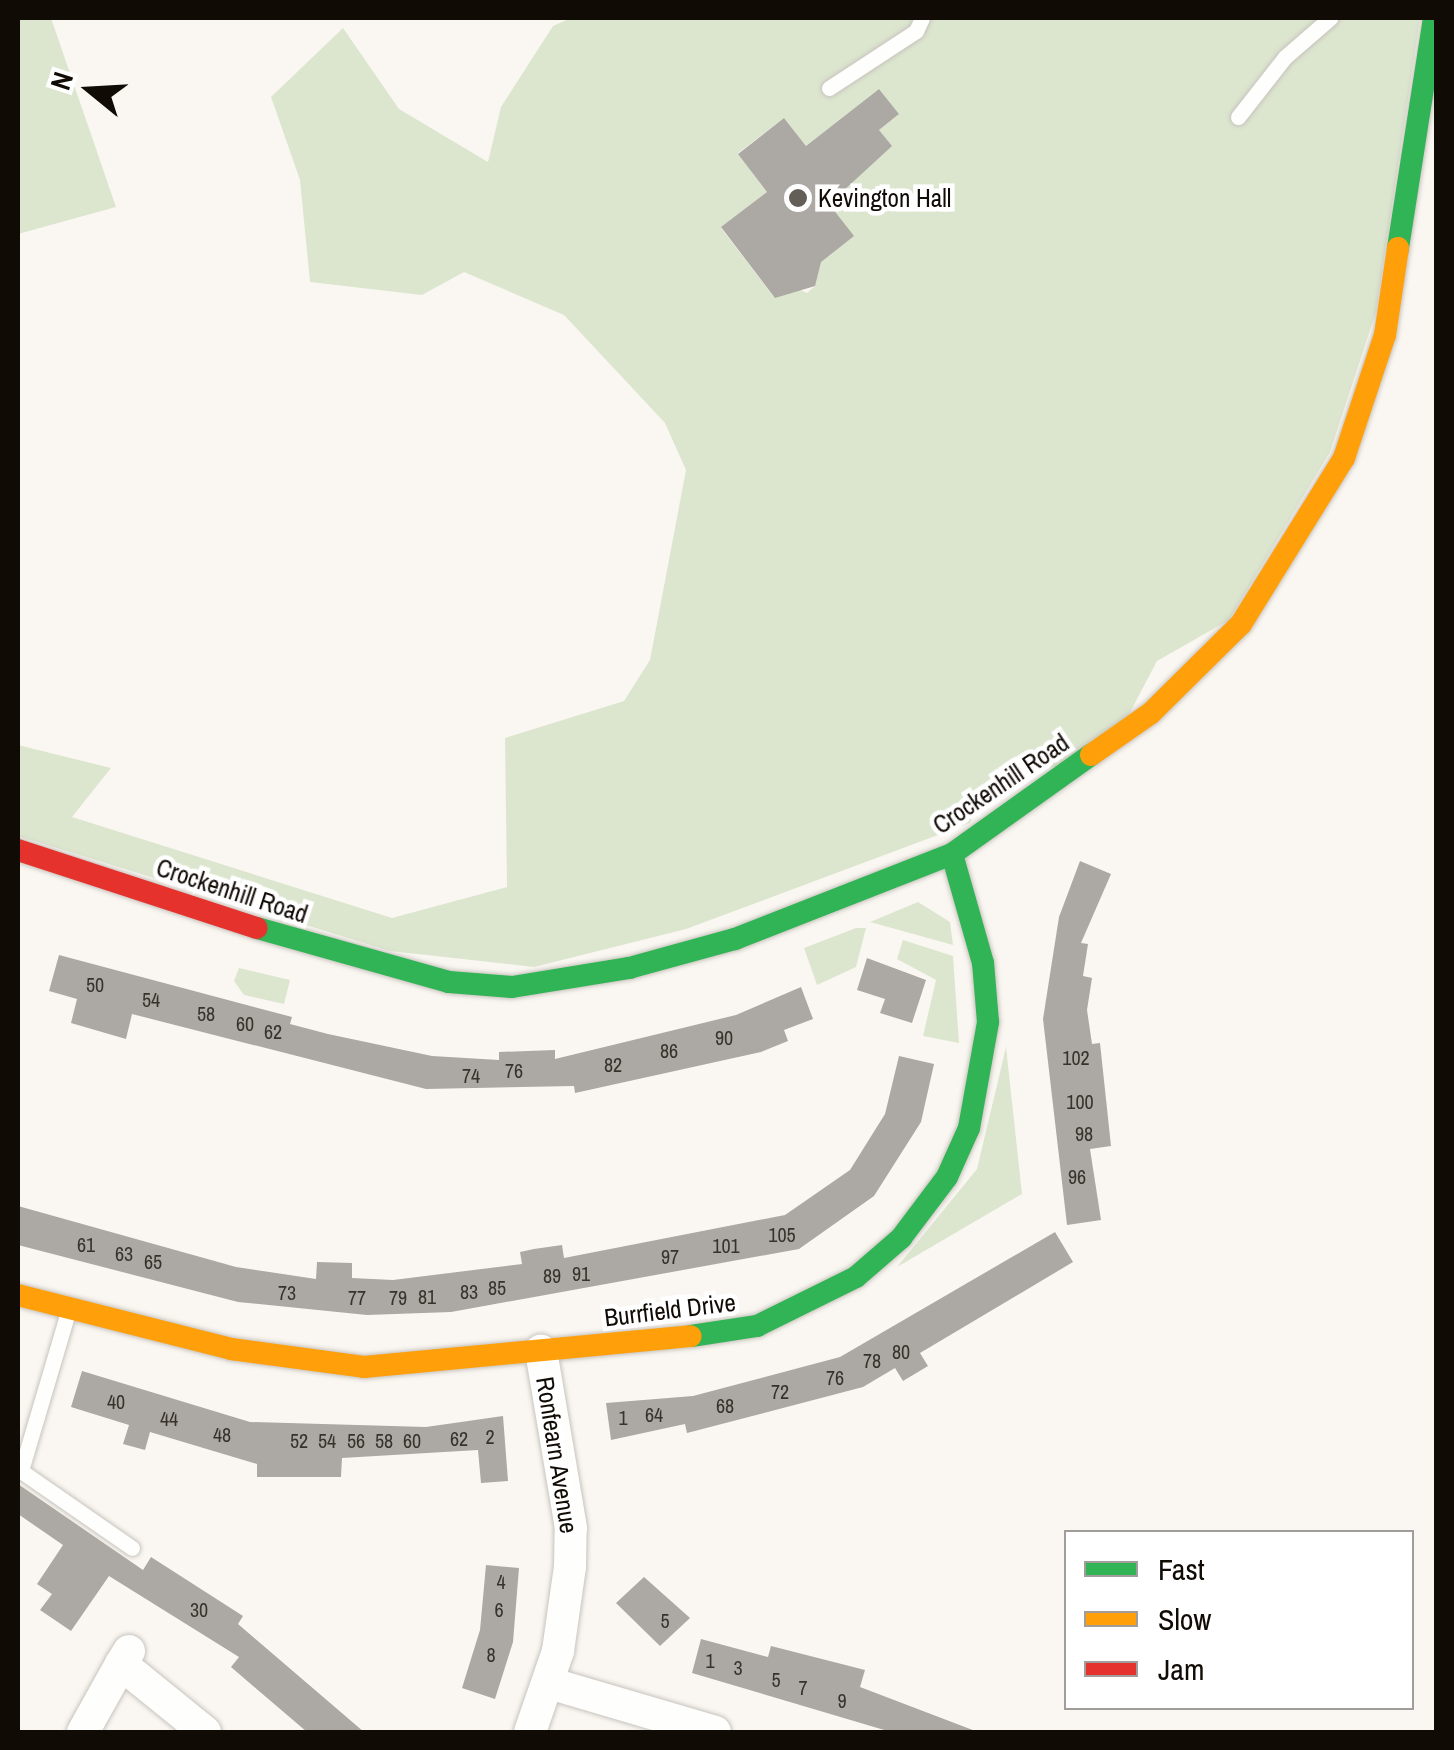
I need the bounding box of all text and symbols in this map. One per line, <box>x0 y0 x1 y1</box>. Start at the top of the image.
north arrow <box>40 40 140 140</box>
text: N <box>41 67 82 94</box>
place label: Kevington Hall <box>818 183 951 213</box>
marker: Kevington Hall <box>787 187 809 209</box>
street label: Crockenhill Road <box>927 728 1075 840</box>
street label: Crockenhill Road <box>153 852 311 930</box>
house number: 50 <box>86 972 104 996</box>
house number: 54 <box>142 987 160 1011</box>
house number: 58 <box>197 1001 215 1025</box>
house number: 60 <box>236 1011 254 1035</box>
house number: 62 <box>264 1019 282 1043</box>
house number: 90 <box>715 1025 733 1049</box>
house number: 86 <box>660 1038 678 1062</box>
house number: 102 <box>1062 1045 1090 1069</box>
house number: 82 <box>604 1052 622 1076</box>
house number: 76 <box>505 1058 523 1082</box>
house number: 74 <box>462 1063 480 1087</box>
house number: 100 <box>1066 1089 1094 1113</box>
house number: 98 <box>1075 1121 1093 1145</box>
house number: 96 <box>1068 1164 1086 1188</box>
house number: 105 <box>768 1222 796 1246</box>
house number: 61 <box>77 1232 95 1256</box>
house number: 101 <box>712 1233 740 1257</box>
house number: 63 <box>115 1241 133 1265</box>
house number: 97 <box>661 1244 679 1268</box>
house number: 65 <box>144 1249 162 1273</box>
house number: 91 <box>572 1261 590 1285</box>
house number: 89 <box>543 1263 561 1287</box>
house number: 85 <box>488 1275 506 1299</box>
house number: 83 <box>460 1279 478 1303</box>
house number: 73 <box>278 1280 296 1304</box>
house number: 81 <box>418 1284 436 1308</box>
house number: 77 <box>348 1285 366 1309</box>
house number: 79 <box>389 1285 407 1309</box>
street label: Burrfield Drive <box>603 1287 737 1333</box>
house number: 80 <box>892 1339 910 1363</box>
house number: 78 <box>863 1348 881 1372</box>
house number: 76 <box>826 1365 844 1389</box>
street label: Ronfearn Avenue <box>530 1374 584 1536</box>
house number: 72 <box>771 1379 789 1403</box>
house number: 40 <box>107 1389 125 1413</box>
house number: 68 <box>716 1393 734 1417</box>
house number: 64 <box>645 1402 663 1426</box>
house number: 1 <box>618 1405 628 1429</box>
house number: 44 <box>160 1406 178 1430</box>
house number: 48 <box>213 1422 231 1446</box>
house number: 2 <box>485 1424 495 1448</box>
house number: 62 <box>450 1426 468 1450</box>
house number: 52 <box>290 1428 308 1452</box>
house number: 54 <box>318 1428 336 1452</box>
house number: 56 <box>347 1428 365 1452</box>
house number: 58 <box>375 1428 393 1452</box>
house number: 60 <box>403 1428 421 1452</box>
legend <box>1064 1530 1414 1710</box>
text: Fast <box>1158 1549 1205 1589</box>
house number: 4 <box>496 1569 506 1593</box>
house number: 30 <box>190 1597 208 1621</box>
house number: 6 <box>494 1597 504 1621</box>
text: Slow <box>1158 1599 1211 1639</box>
house number: 5 <box>660 1608 670 1632</box>
house number: 8 <box>486 1642 496 1666</box>
house number: 1 <box>705 1648 715 1672</box>
text: Jam <box>1158 1649 1204 1689</box>
house number: 3 <box>733 1655 743 1679</box>
house number: 5 <box>771 1667 781 1691</box>
house number: 7 <box>798 1675 808 1699</box>
house number: 9 <box>837 1688 847 1712</box>

